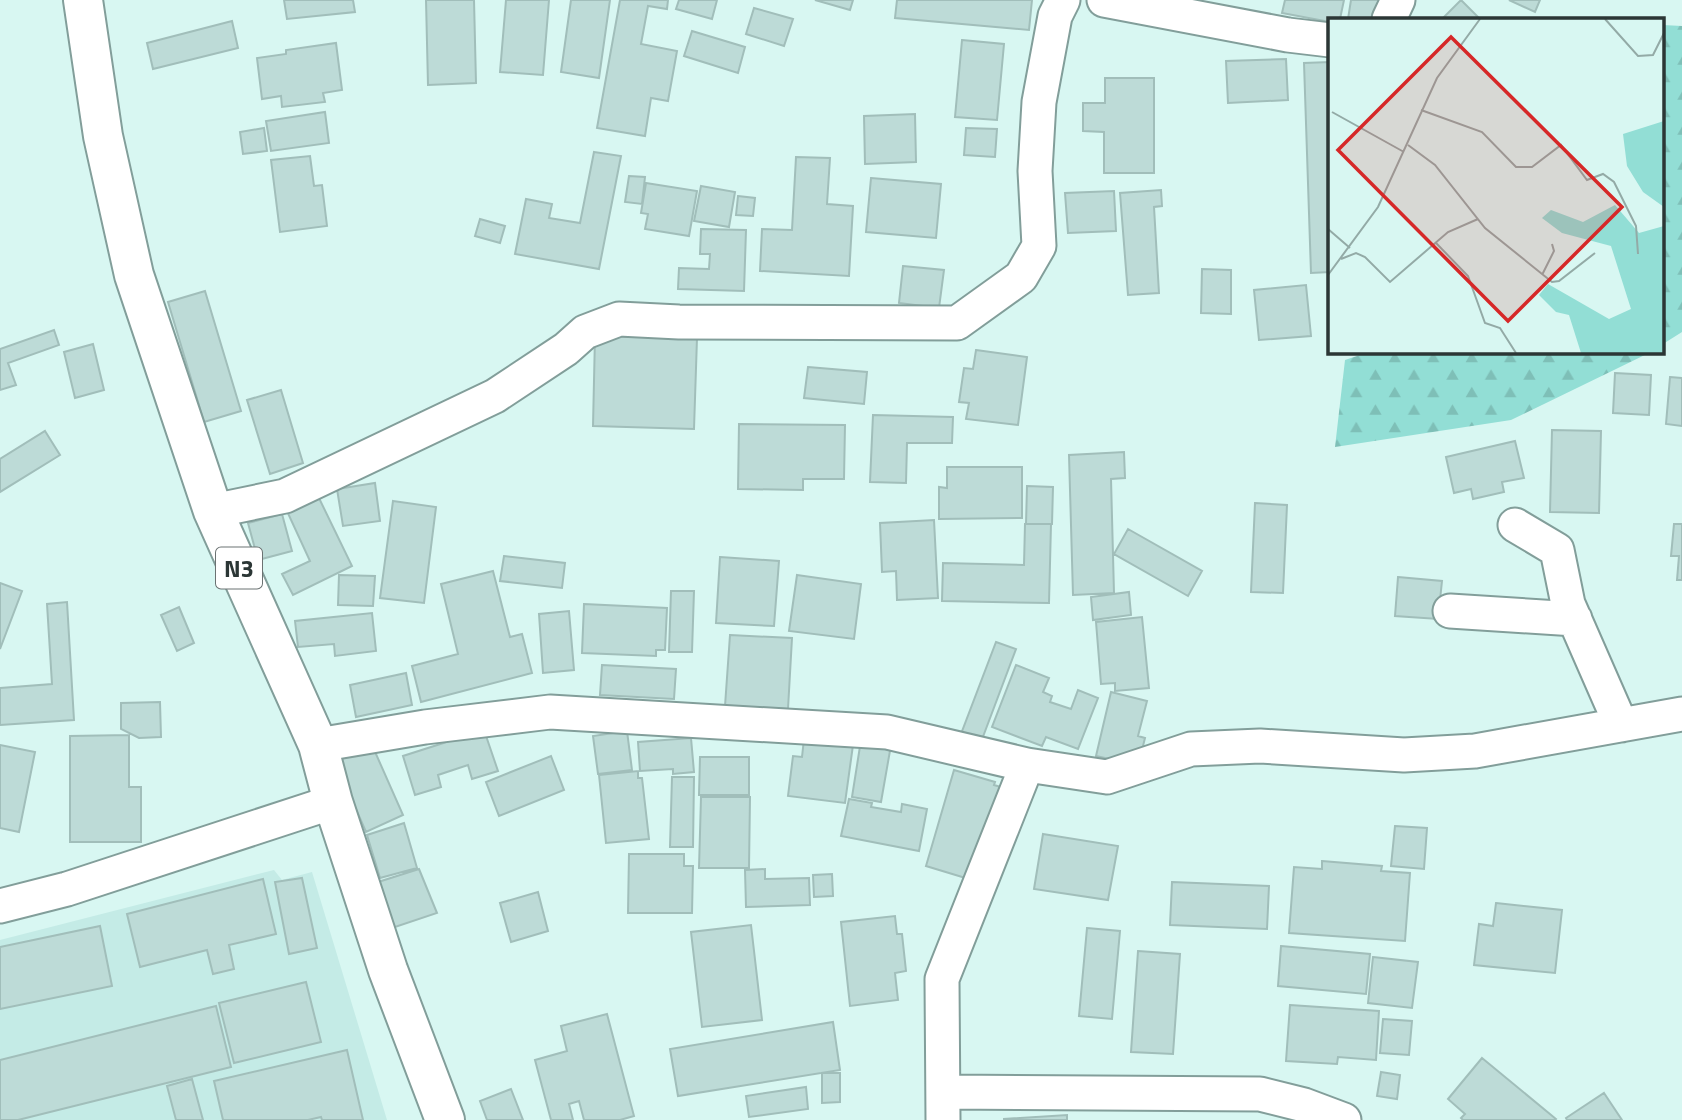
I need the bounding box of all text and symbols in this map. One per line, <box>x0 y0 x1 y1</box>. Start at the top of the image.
inset map <box>1328 18 1664 354</box>
road number: N3 <box>216 548 262 588</box>

